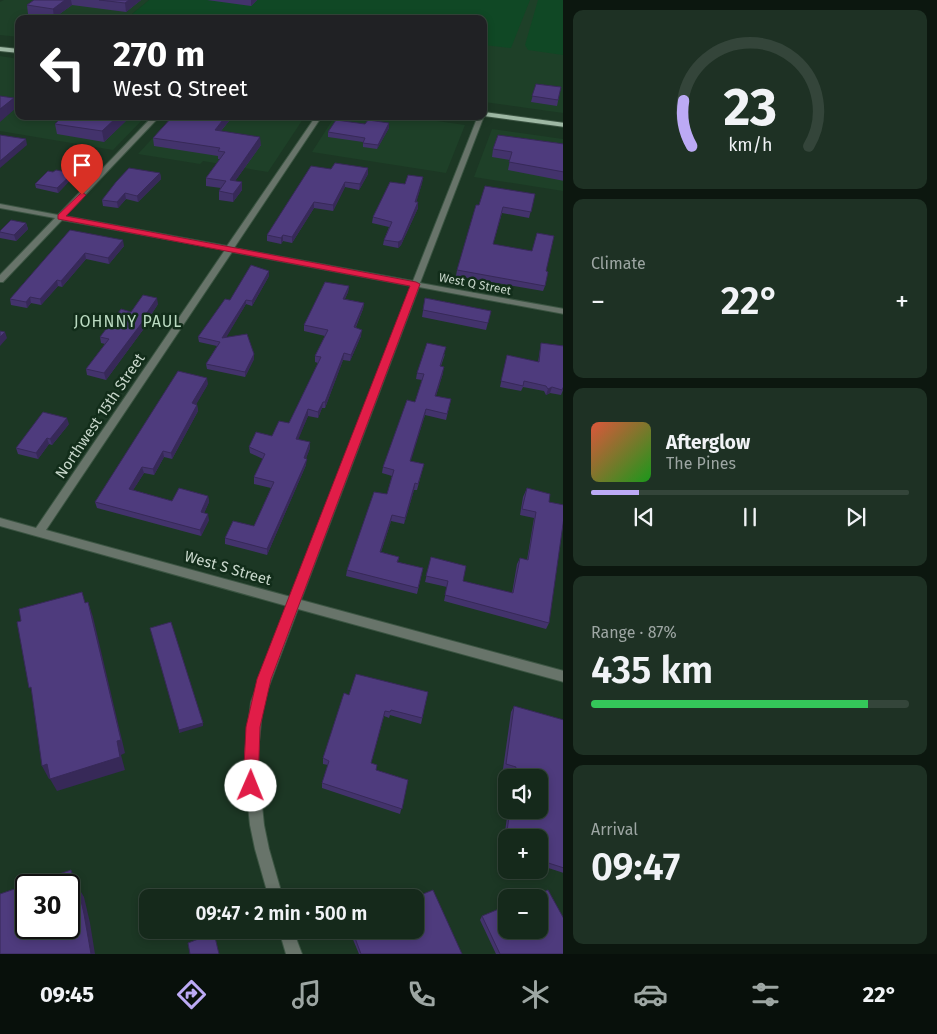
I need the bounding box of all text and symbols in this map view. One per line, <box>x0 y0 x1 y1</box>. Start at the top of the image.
text: 270 m <box>113 33 205 75</box>
icon: left <box>30 35 95 100</box>
text: West Q Street <box>113 75 248 102</box>
text: 23 <box>723 76 777 139</box>
text: km/h <box>728 134 772 156</box>
pin <box>61 144 103 195</box>
icon: arrive <box>68 151 96 179</box>
text: Climate <box>591 254 646 273</box>
street label: West Q Street <box>438 270 513 298</box>
text: 22° <box>721 278 779 324</box>
text: − <box>591 285 605 318</box>
text: + <box>895 285 909 318</box>
district label: JOHNNY PAUL <box>74 312 182 331</box>
street label: Northwest 15th Street <box>51 350 149 482</box>
text: Afterglow <box>666 431 750 454</box>
text: The Pines <box>666 454 736 473</box>
icon: previous <box>630 503 658 531</box>
icon: pause <box>736 503 764 531</box>
icon: next <box>842 503 870 531</box>
street label: West S Street <box>182 547 274 589</box>
text: Range · 87% <box>591 623 677 642</box>
text: 435 km <box>591 647 713 693</box>
position arrow <box>224 759 276 811</box>
map controls <box>498 769 548 939</box>
button: sound <box>498 769 548 819</box>
text: Arrival <box>591 820 638 839</box>
button: + <box>498 829 548 879</box>
text: 09:47 <box>591 844 680 890</box>
speed limit sign: 30 <box>15 874 80 939</box>
button: − <box>498 889 548 939</box>
text: 09:47 · 2 min · 500 m <box>196 902 367 925</box>
icon: directions <box>174 977 209 1012</box>
icon: music <box>289 977 324 1012</box>
icon: phone <box>404 977 439 1012</box>
icon: climate <box>518 977 553 1012</box>
icon: car <box>633 977 668 1012</box>
icon: filters <box>748 977 783 1012</box>
text: 09:45 <box>40 981 94 1008</box>
text: 22° <box>863 981 897 1008</box>

